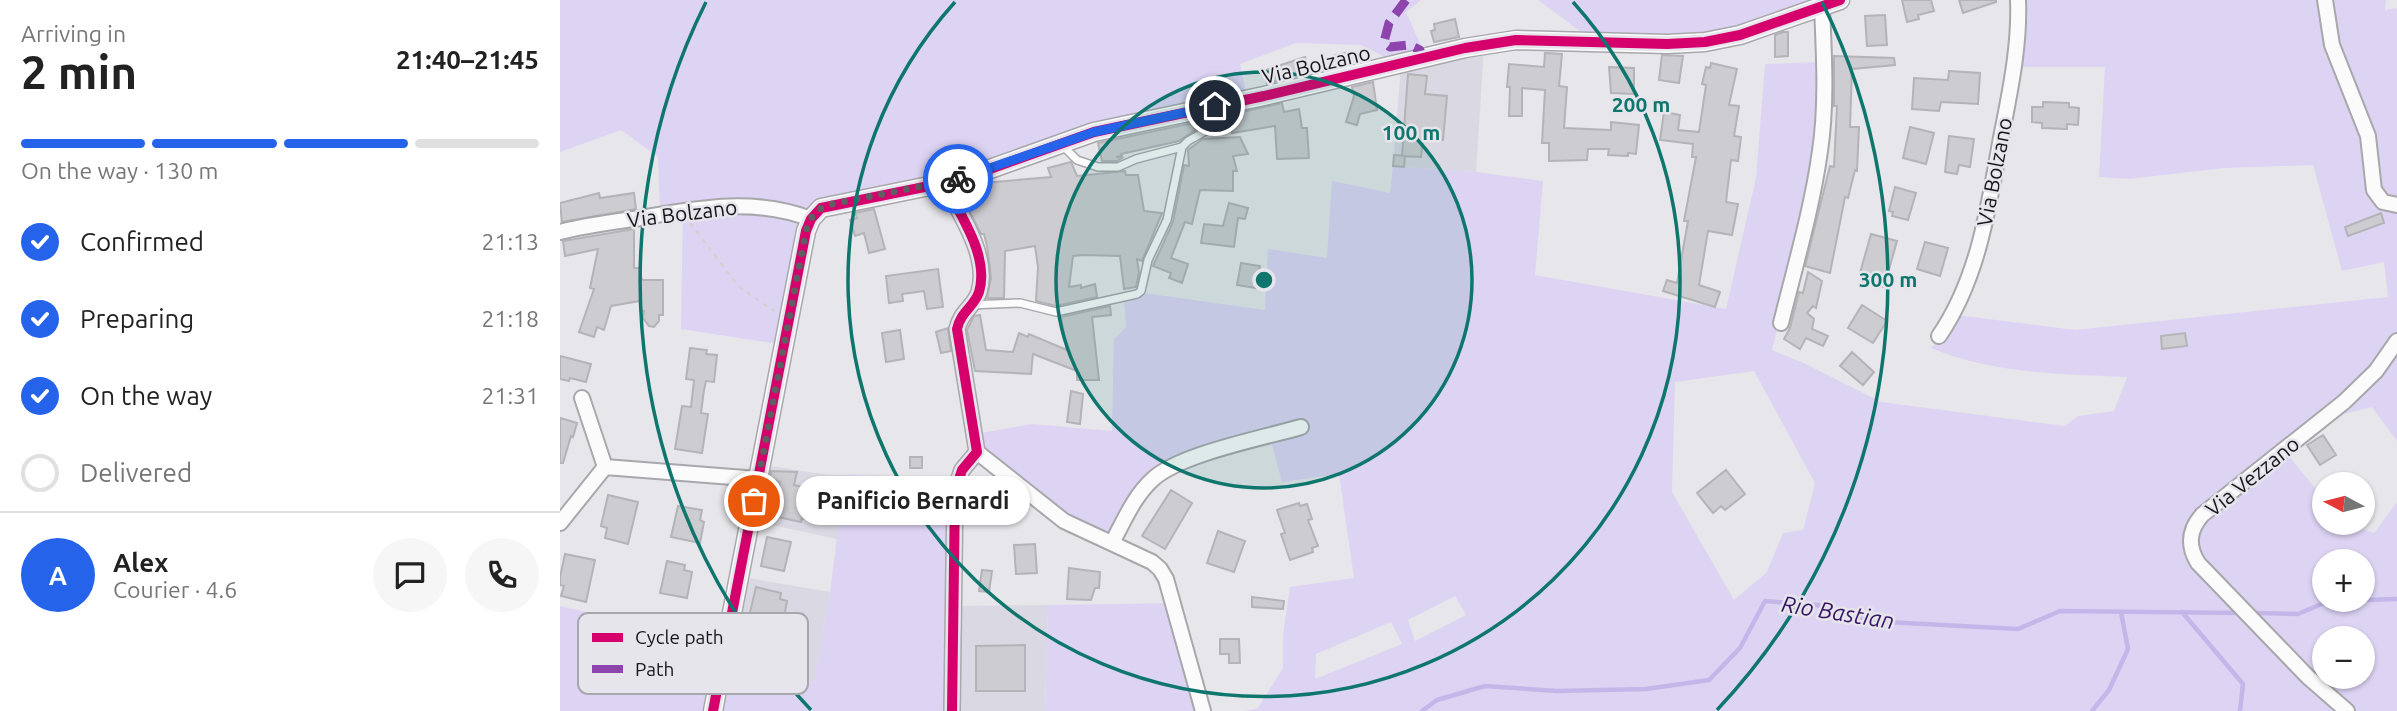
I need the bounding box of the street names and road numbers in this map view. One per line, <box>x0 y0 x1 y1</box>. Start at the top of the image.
street label: Via Bolzano <box>1259 40 1373 88</box>
street label: Via Bolzano <box>1972 115 2016 229</box>
street label: Via Bolzano <box>626 194 738 232</box>
street label: Via Vezzano <box>2200 431 2304 521</box>

